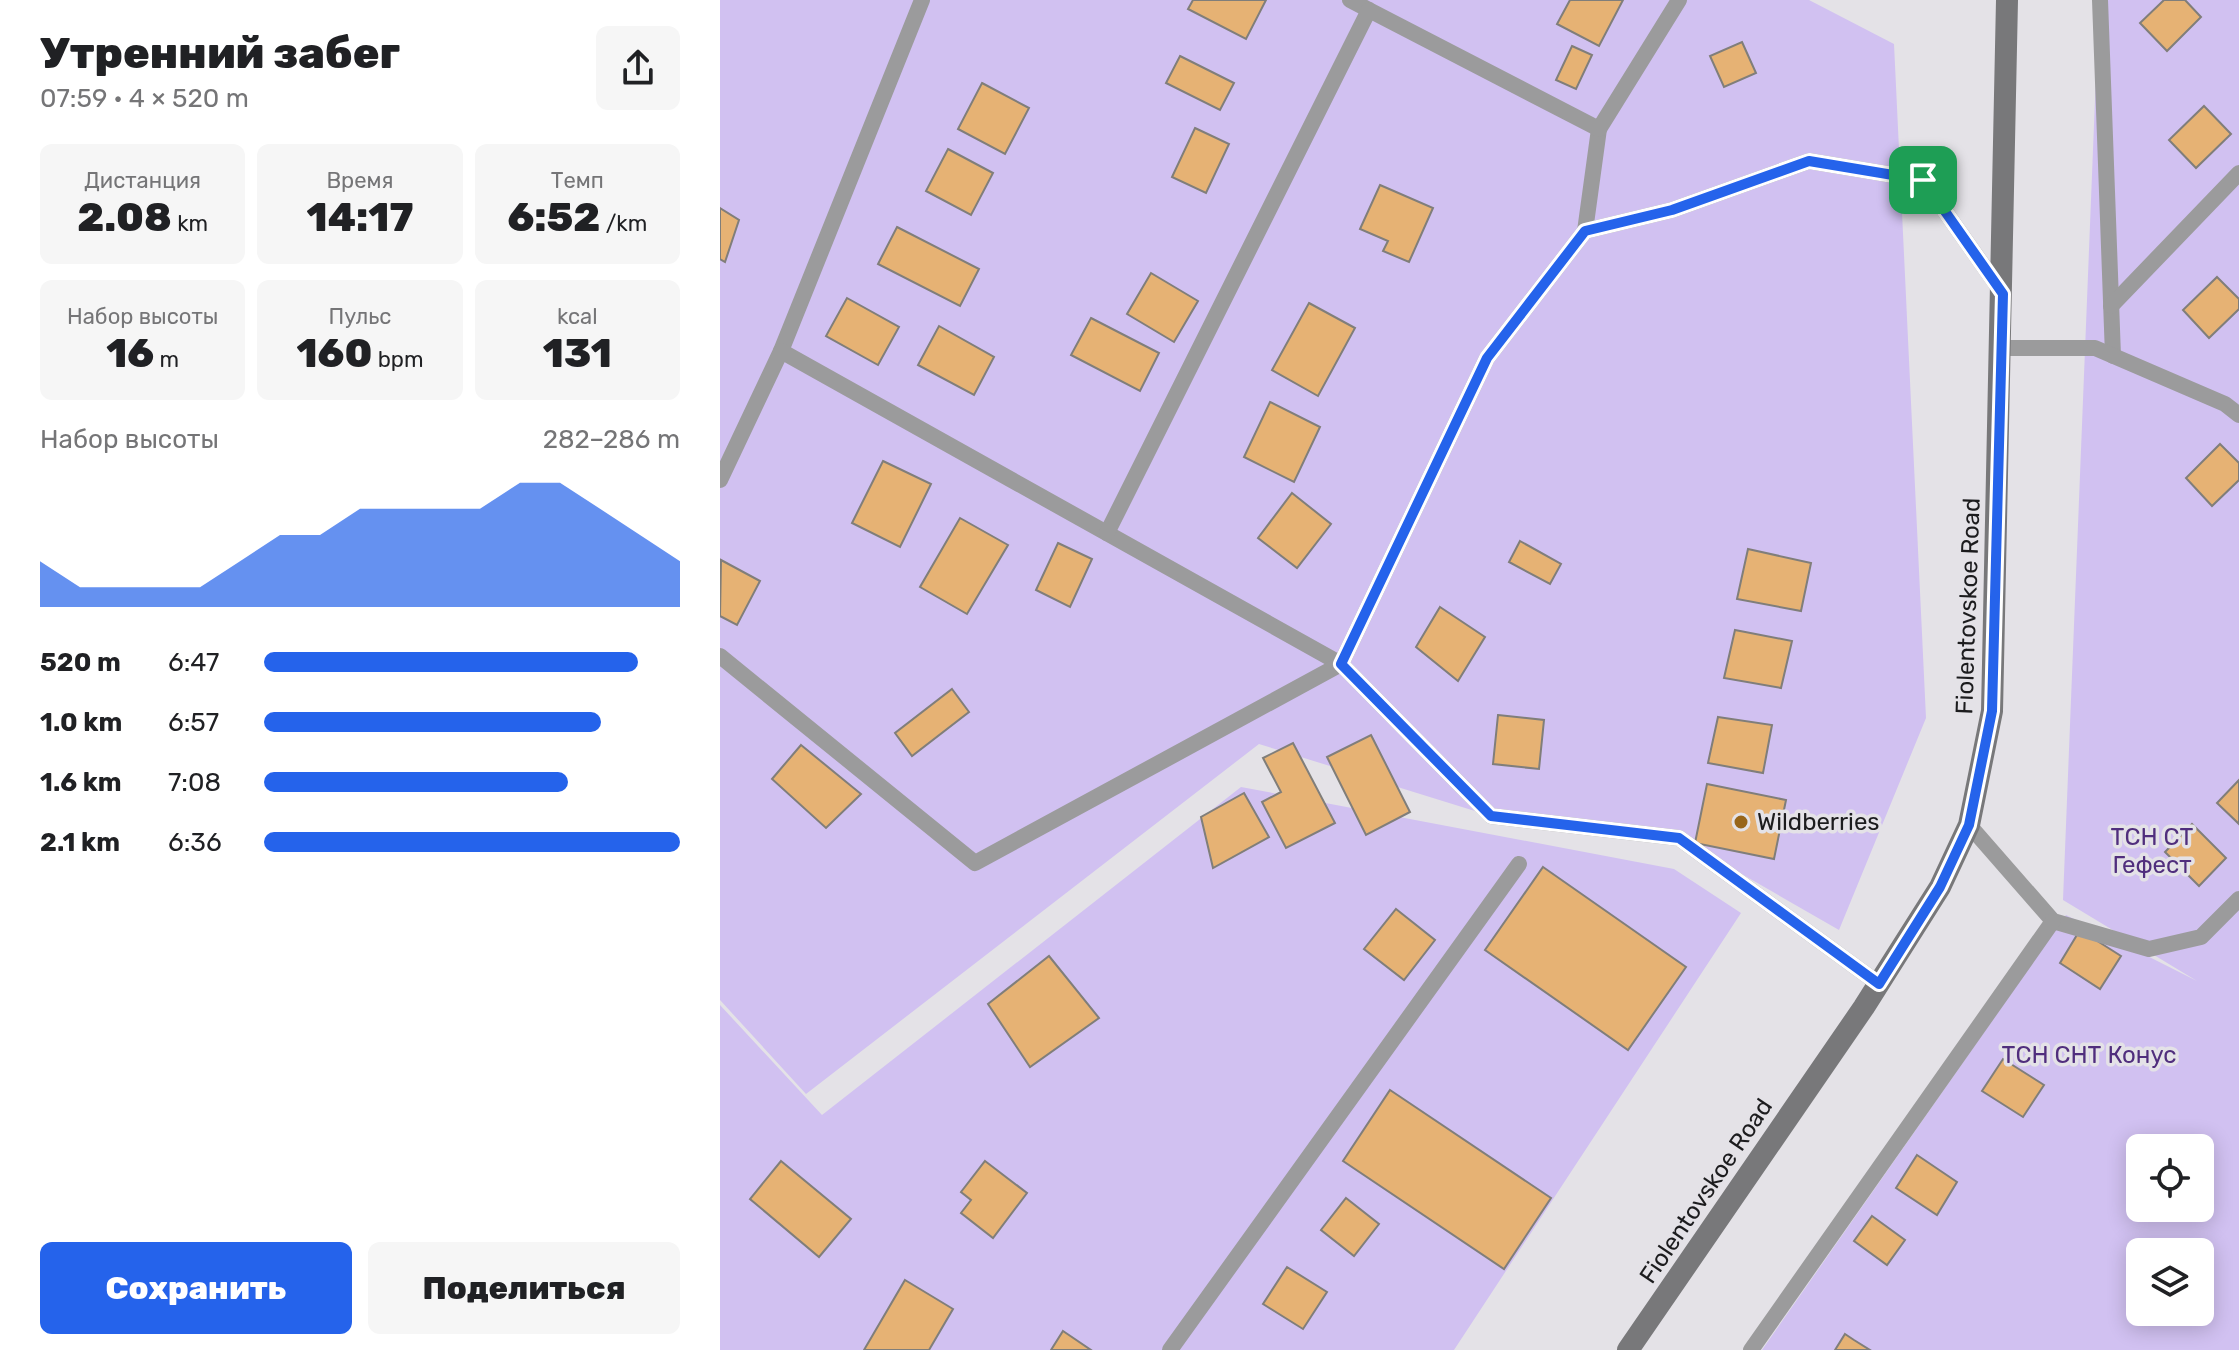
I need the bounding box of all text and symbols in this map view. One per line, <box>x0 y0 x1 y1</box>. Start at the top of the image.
button: share <box>596 26 680 110</box>
text: Утренний забег <box>40 27 400 79</box>
text: 07:59 · 4 × 520 m <box>40 83 249 114</box>
pin <box>1889 146 1957 214</box>
icon: arrive <box>1901 158 1945 202</box>
text: Дистанция <box>84 167 201 194</box>
text: Время <box>326 167 394 194</box>
text: Темп <box>551 167 604 194</box>
text: 2.08 <box>77 194 172 241</box>
text: 14:17 <box>307 194 413 241</box>
text: 6:52 <box>507 194 600 241</box>
text: km <box>172 210 208 237</box>
text: /km <box>600 210 647 237</box>
text: Набор высоты <box>67 303 218 330</box>
text: Пульс <box>328 303 392 330</box>
text: kcal <box>557 303 598 330</box>
text: 16 <box>106 330 154 377</box>
text: 160 <box>296 330 372 377</box>
text: 131 <box>543 330 612 377</box>
text: m <box>154 346 179 373</box>
text: bpm <box>372 346 424 373</box>
text: Набор высоты <box>40 424 219 455</box>
text: 282–286 m <box>543 424 680 455</box>
street label: Fiolentovskoe Road <box>1950 497 1986 715</box>
text: 520 m <box>40 647 121 678</box>
text: 6:47 <box>168 647 219 678</box>
text: 1.0 km <box>40 707 122 738</box>
text: 6:57 <box>168 707 219 738</box>
text: 1.6 km <box>40 767 122 798</box>
text: 7:08 <box>168 767 221 798</box>
place label: Wildberries <box>1757 808 1880 836</box>
marker: Wildberries <box>1732 813 1750 831</box>
park label: ТСН СТ Гефест <box>2111 823 2193 879</box>
text: 2.1 km <box>40 827 120 858</box>
text: 6:36 <box>168 827 222 858</box>
park label: ТСН СНТ Конус <box>2002 1041 2176 1069</box>
street label: Fiolentovskoe Road <box>1634 1093 1778 1289</box>
map controls <box>2126 1134 2214 1326</box>
button: locate <box>2126 1134 2214 1222</box>
button: layers <box>2126 1238 2214 1326</box>
button: Сохранить <box>40 1242 352 1334</box>
button: Поделиться <box>368 1242 680 1334</box>

